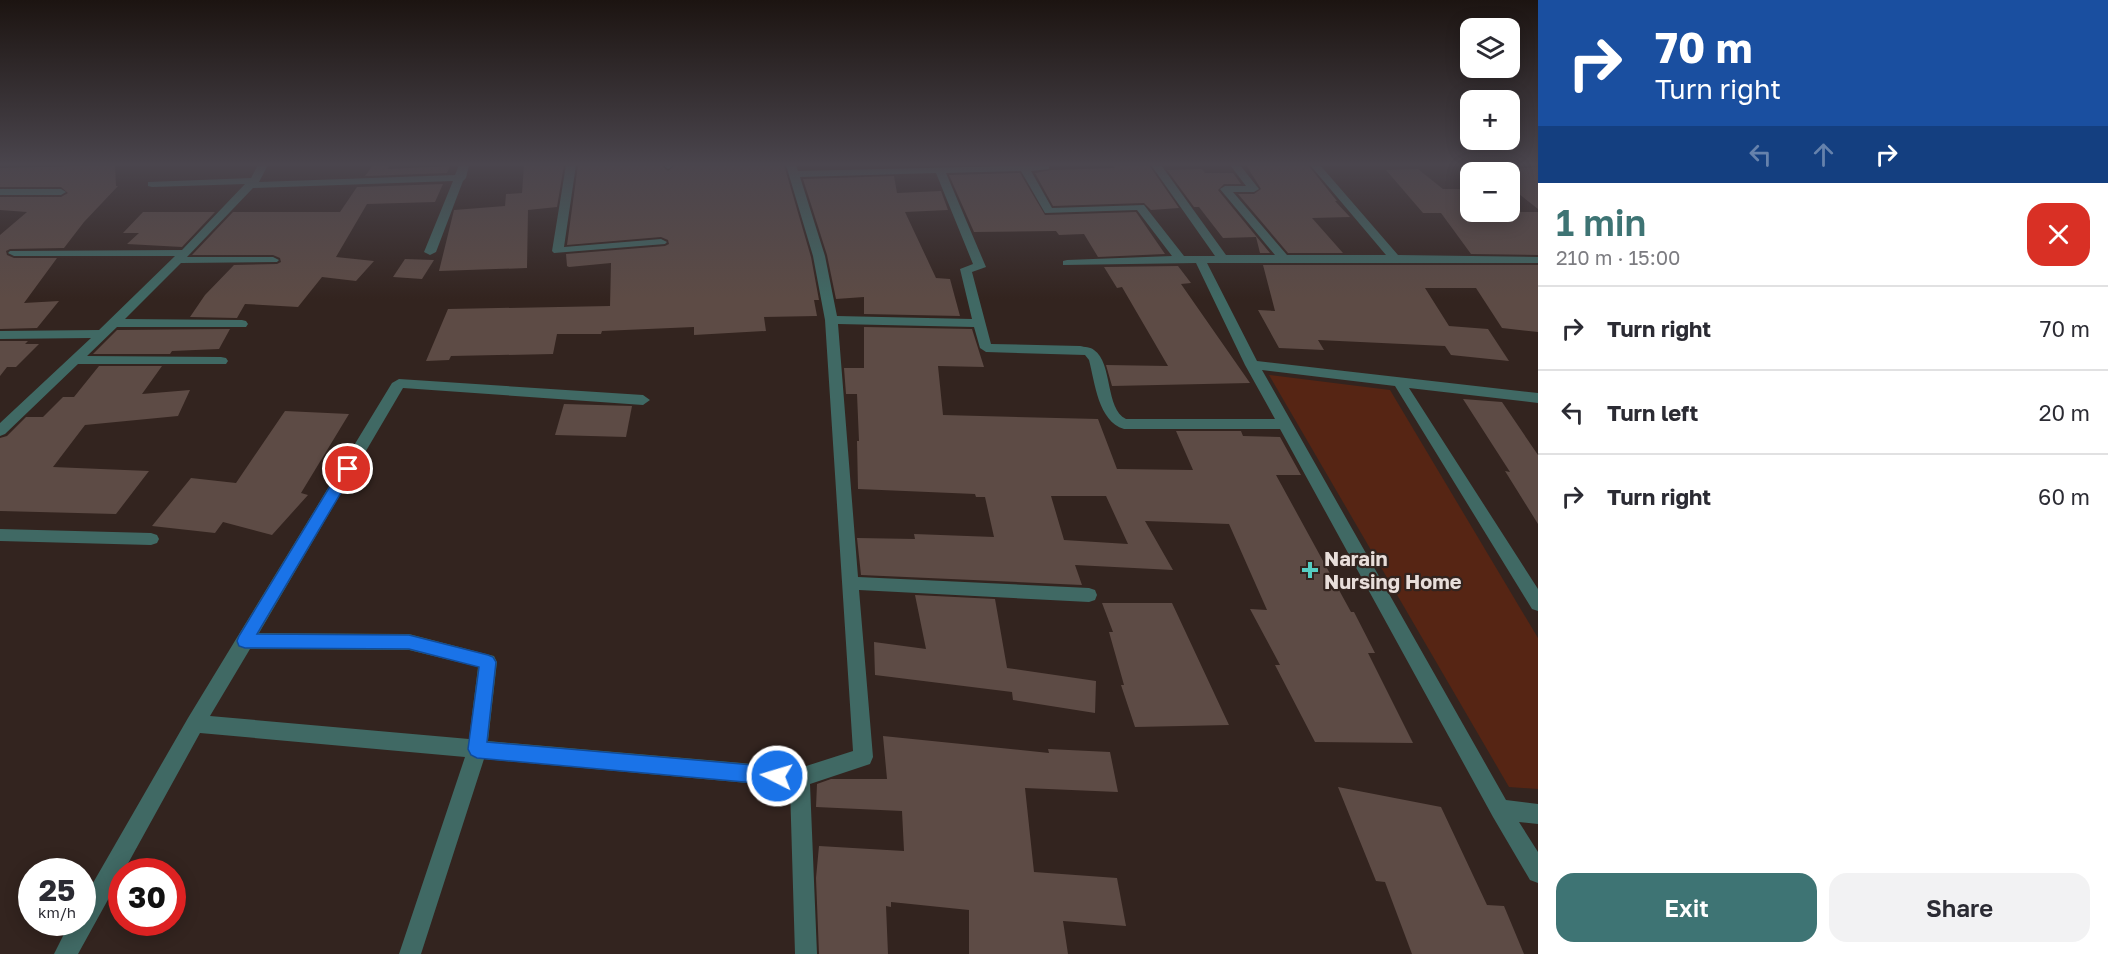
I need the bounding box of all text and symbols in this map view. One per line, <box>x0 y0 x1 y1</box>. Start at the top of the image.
map controls <box>1460 18 1520 222</box>
button: layers <box>1460 18 1520 78</box>
text: 70 m <box>1655 22 1752 72</box>
icon: right <box>1556 24 1634 102</box>
text: Turn right <box>1655 73 1781 105</box>
button: + <box>1460 90 1520 150</box>
icon: left <box>1744 138 1777 171</box>
icon: ahead <box>1807 138 1840 171</box>
icon: right <box>1870 138 1903 171</box>
button: − <box>1460 162 1520 222</box>
text: 1 min <box>1556 201 1646 244</box>
button: close <box>2027 203 2090 266</box>
text: 210 m · 15:00 <box>1556 245 1681 269</box>
icon: right <box>1556 312 1589 345</box>
text: Turn right <box>1607 315 1711 342</box>
text: 70 m <box>2040 315 2090 342</box>
icon: left <box>1556 396 1589 429</box>
text: Turn left <box>1607 399 1698 426</box>
text: 20 m <box>2039 399 2090 426</box>
pin <box>322 443 373 494</box>
icon: arrive <box>331 452 364 485</box>
icon: right <box>1556 480 1589 513</box>
text: Turn right <box>1607 483 1711 510</box>
text: 60 m <box>2038 483 2090 510</box>
place label: Narain Nursing Home <box>1324 546 1462 593</box>
marker: Narain Nursing Home <box>1301 561 1319 579</box>
position arrow <box>745 744 809 808</box>
speed limit sign: 30 <box>108 858 186 936</box>
text: 25 <box>39 872 75 908</box>
button: Exit <box>1556 873 1817 942</box>
button: Share <box>1829 873 2090 942</box>
text: km/h <box>38 903 76 921</box>

